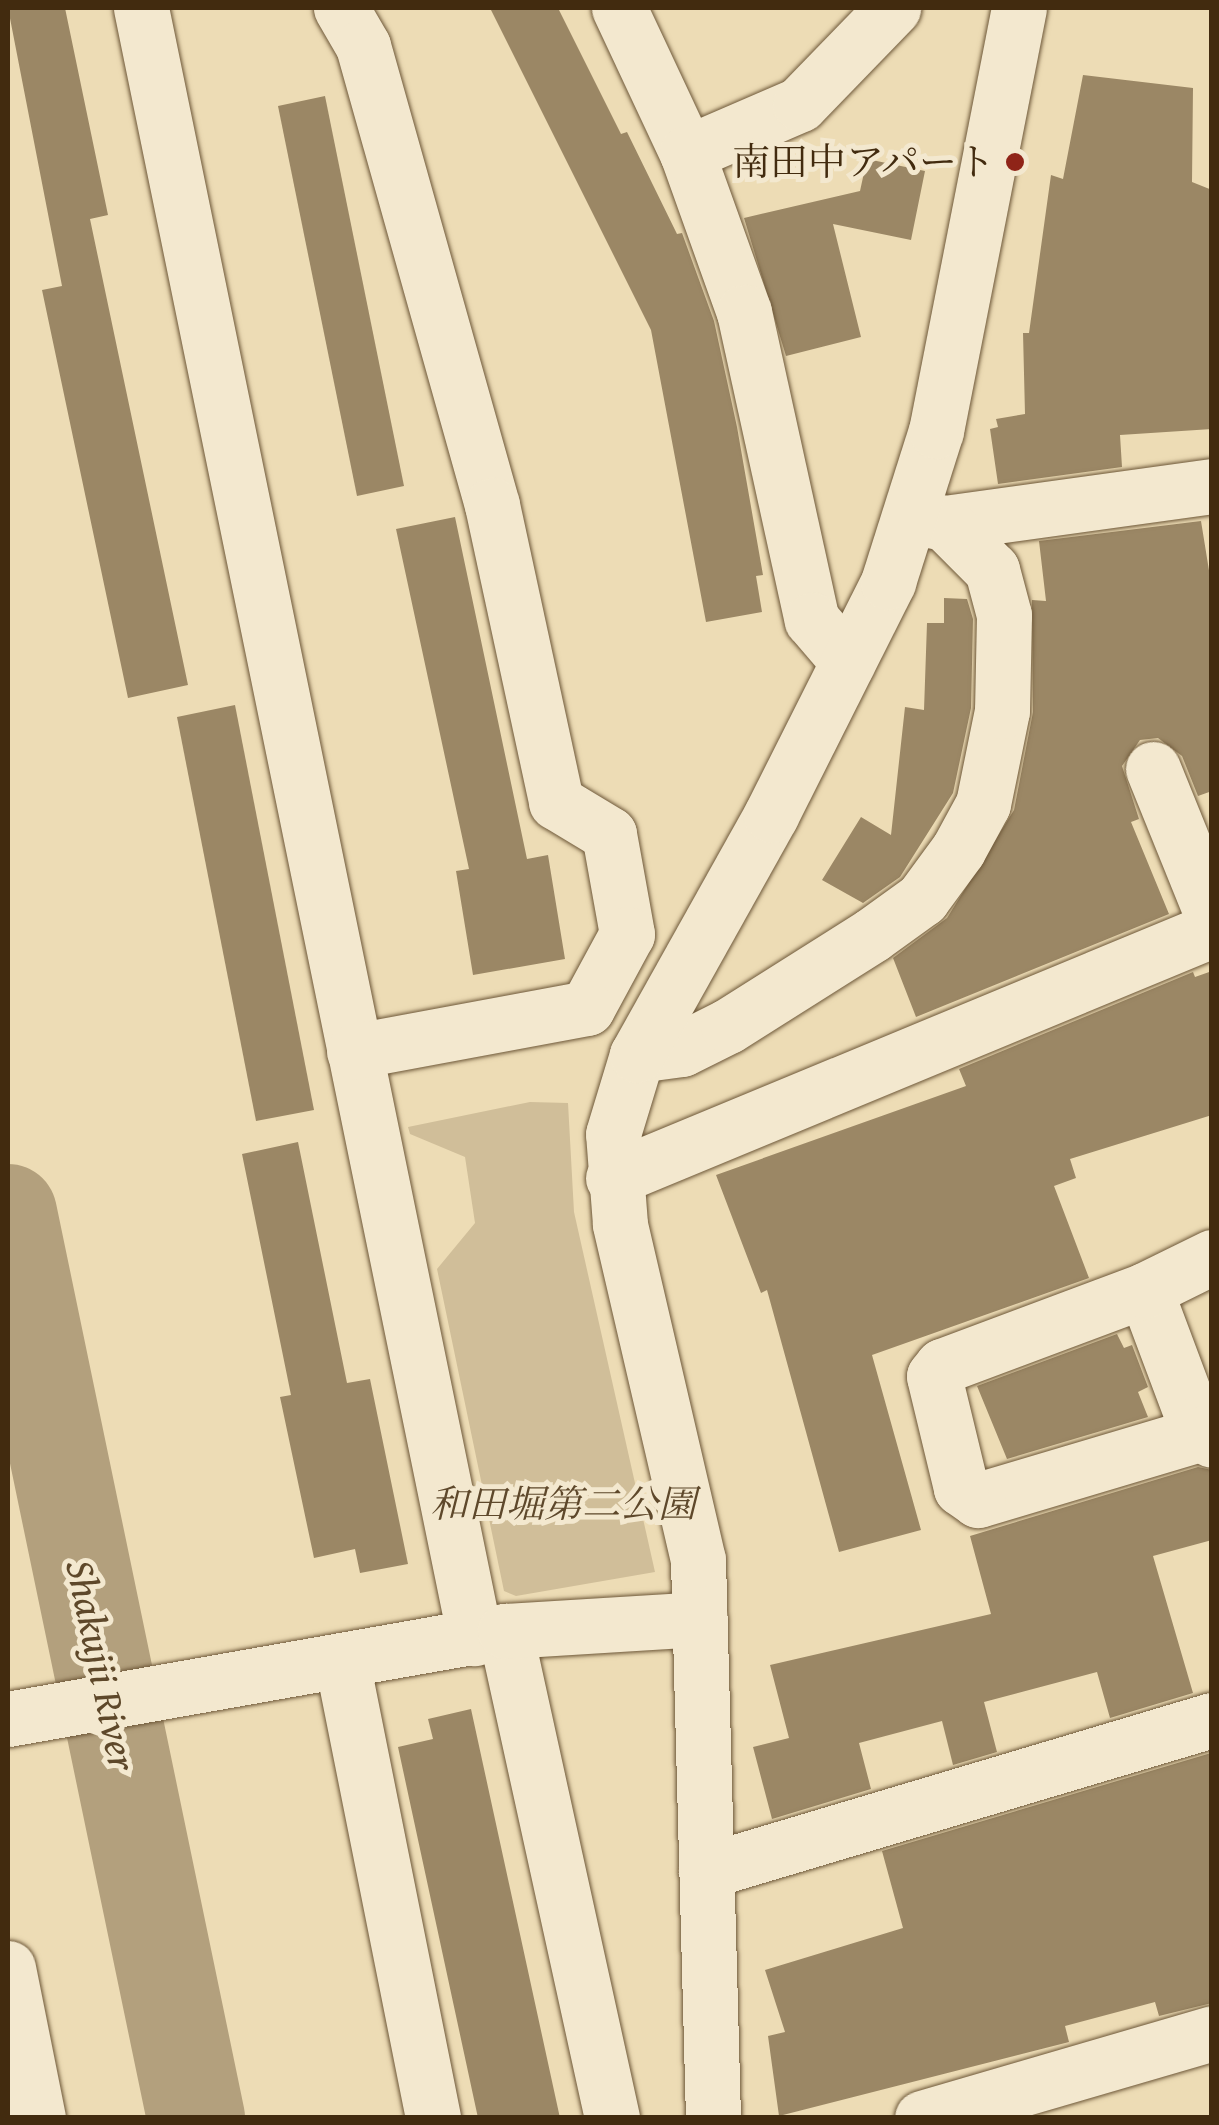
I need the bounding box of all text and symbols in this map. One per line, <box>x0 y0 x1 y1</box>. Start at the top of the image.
place label: 南田中アパート <box>729 139 995 185</box>
marker: 南田中アパート <box>1004 151 1026 173</box>
park label: 和田堀第二公園 <box>430 1481 696 1527</box>
water label: Shakujii River <box>56 1555 148 1775</box>

